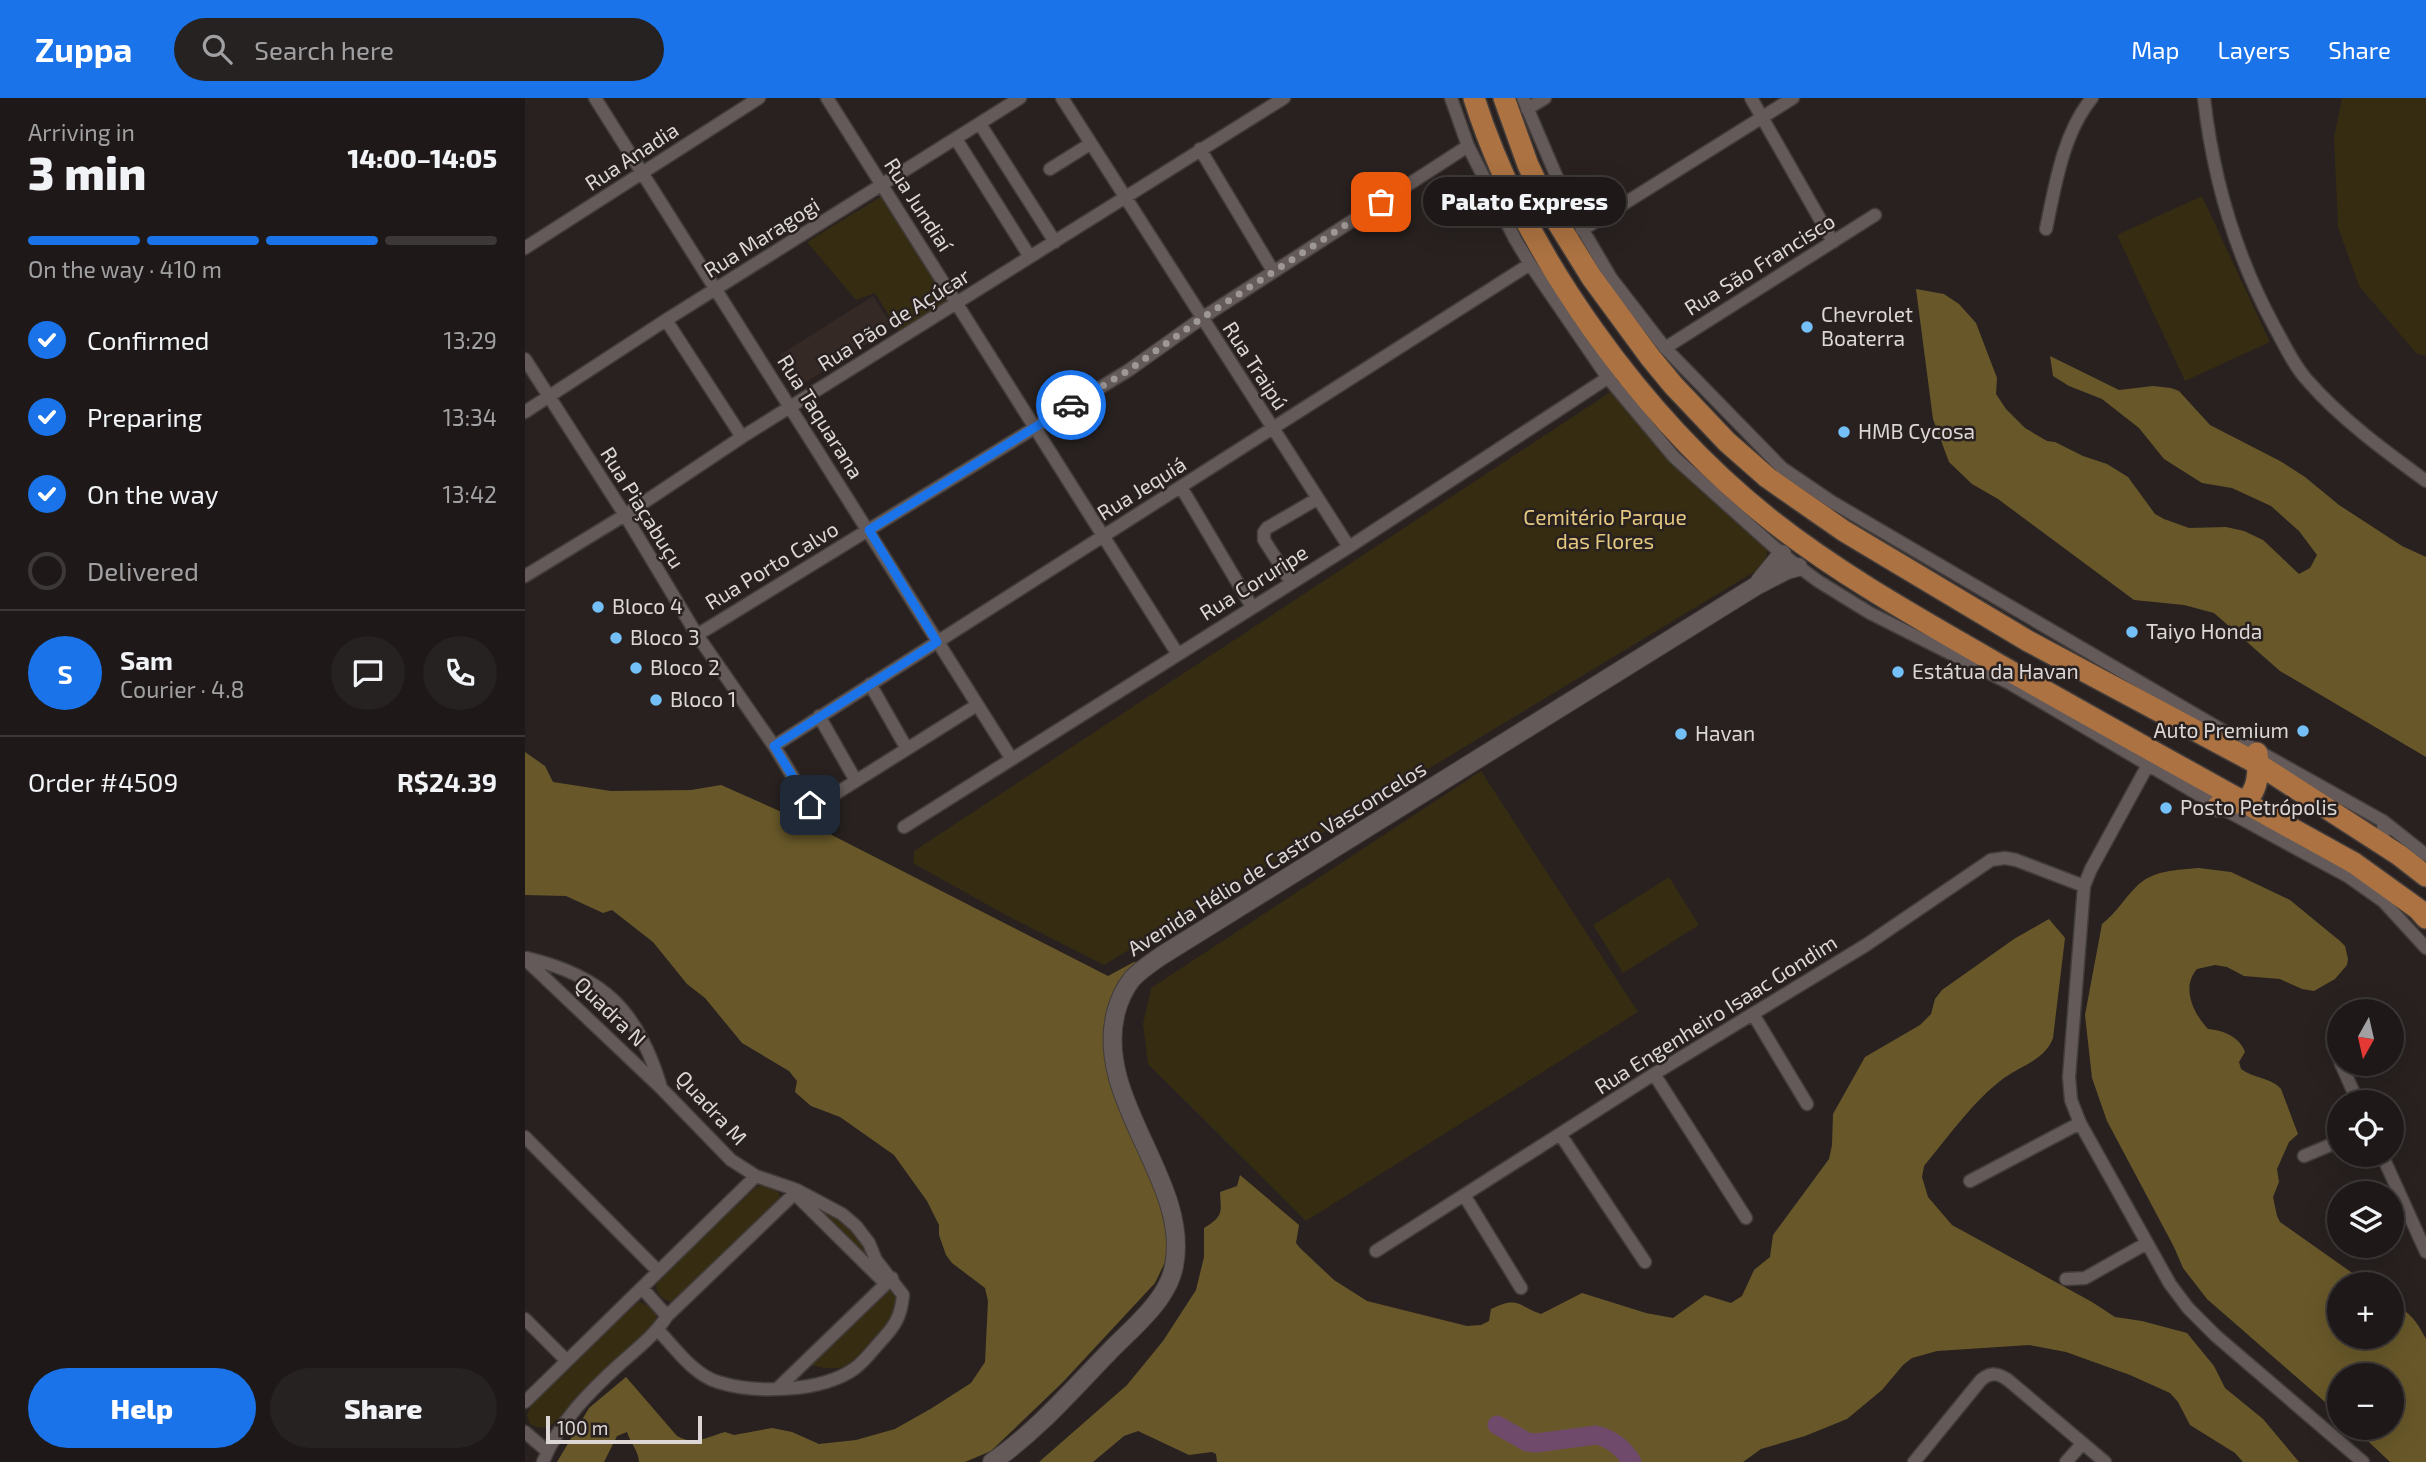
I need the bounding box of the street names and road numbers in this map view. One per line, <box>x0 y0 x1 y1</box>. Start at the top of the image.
street label: Rua Anadia <box>580 116 683 195</box>
street label: Rua Jundiaí <box>880 153 959 256</box>
street label: Rua Maragogi <box>699 191 824 282</box>
street label: Rua São Francisco <box>1679 207 1839 320</box>
street label: Rua Pão de Açúcar <box>813 262 975 377</box>
street label: Rua Traipú <box>1218 316 1294 414</box>
street label: Rua Taquarana <box>773 350 869 483</box>
street label: Rua Piaçabuçu <box>594 442 691 574</box>
street label: Rua Jequiá <box>1092 451 1190 525</box>
street label: Rua Porto Calvo <box>700 515 842 614</box>
street label: Rua Coruripe <box>1195 539 1312 625</box>
street label: Avenida Hélio de Castro Vasconcelos <box>1122 755 1430 960</box>
street label: Rua Engenheiro Isaac Gondim <box>1590 929 1841 1099</box>
street label: Quadra N <box>570 971 652 1052</box>
street label: Quadra M <box>671 1065 753 1150</box>

